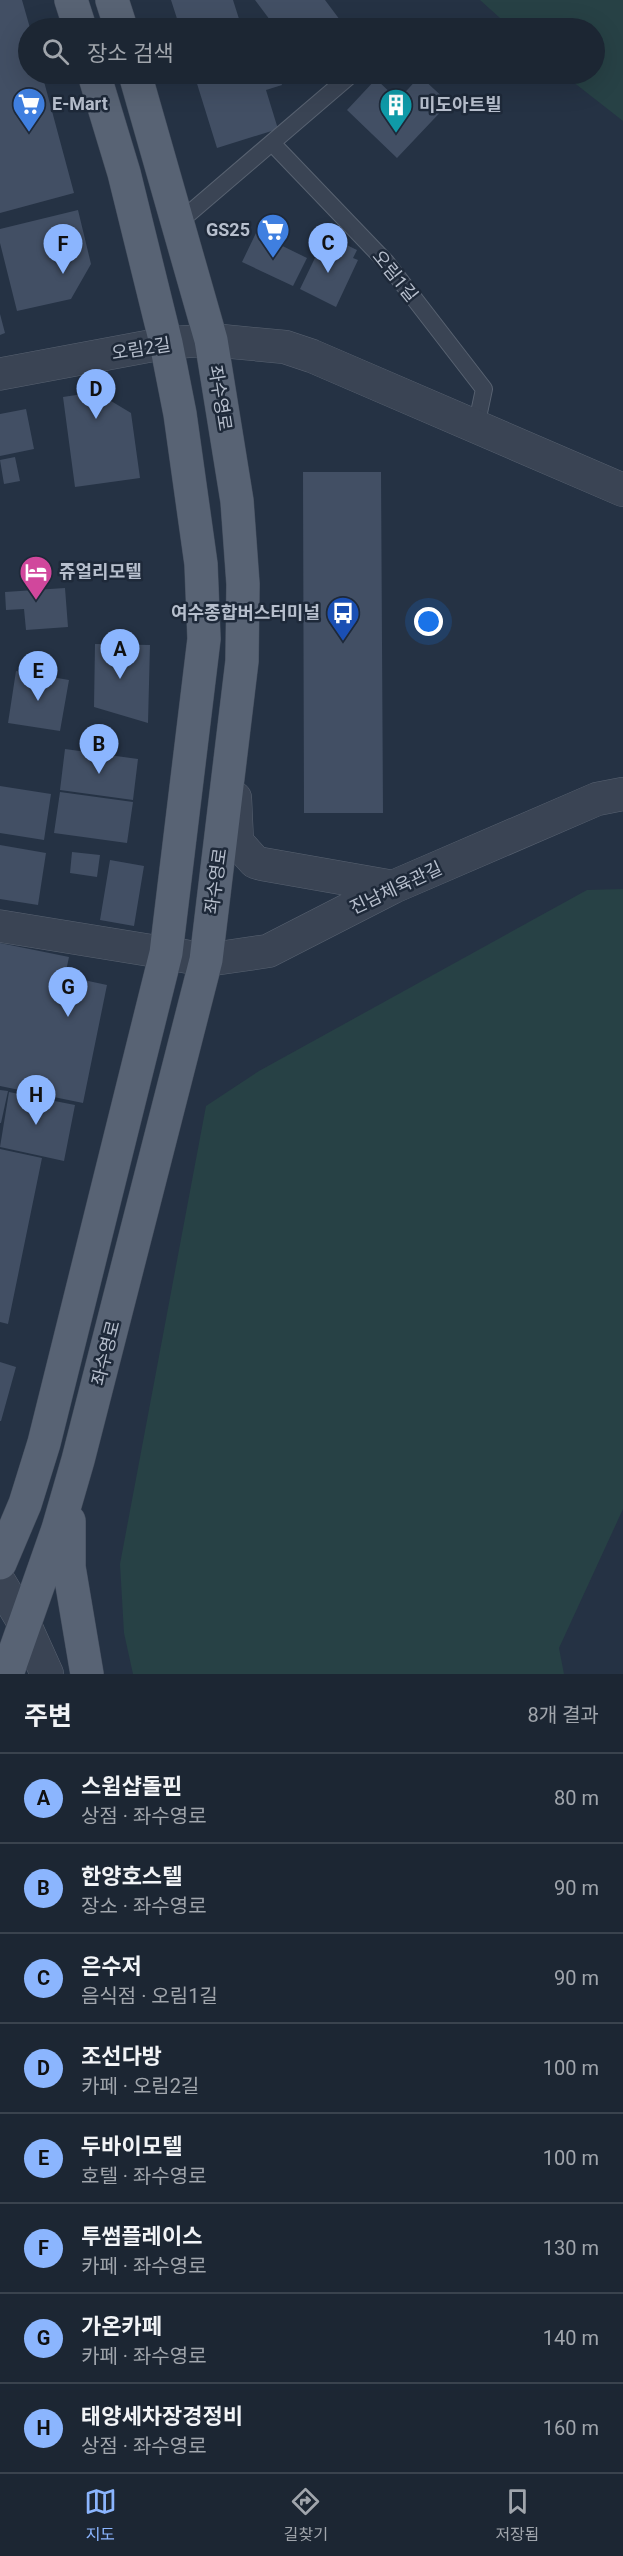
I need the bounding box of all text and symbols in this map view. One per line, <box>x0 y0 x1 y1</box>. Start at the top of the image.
search box <box>18 18 605 84</box>
icon: search <box>39 35 72 68</box>
text: 장소 검색 <box>87 41 173 66</box>
supermarket icon: E-Mart <box>11 86 47 133</box>
building icon: 미도아트빌 <box>378 87 414 134</box>
place label: E-Mart <box>52 93 108 114</box>
place label: 미도아트빌 <box>419 94 502 115</box>
supermarket icon: GS25 <box>255 212 291 259</box>
place label: GS25 <box>206 219 250 240</box>
pin: F <box>44 224 82 274</box>
pin: C <box>308 224 348 273</box>
street label: 오림1길 <box>368 246 422 306</box>
street label: 오림2길 <box>110 333 172 364</box>
street label: 좌수영로 <box>205 364 236 432</box>
pin: D <box>76 370 116 419</box>
hotel icon: 쥬얼리모텔 <box>18 554 54 601</box>
place label: 쥬얼리모텔 <box>59 561 142 582</box>
bus stop icon: 여수종합버스터미널 <box>325 595 361 642</box>
place label: 여수종합버스터미널 <box>171 602 320 623</box>
your location <box>414 607 443 636</box>
pin: A <box>100 630 140 679</box>
pin: E <box>18 652 57 701</box>
pin: B <box>80 724 118 774</box>
street label: 좌수영로 <box>200 847 231 915</box>
street label: 진남체육관길 <box>346 857 445 918</box>
pin: G <box>48 968 88 1017</box>
pin: H <box>16 1076 56 1125</box>
street label: 좌수영로 <box>87 1318 124 1388</box>
text: 주변 <box>24 1701 72 1731</box>
text: 8개 결과 <box>528 1703 599 1727</box>
text: 스윔샵돌핀 <box>81 1774 182 1799</box>
text: A <box>37 1786 50 1810</box>
text: 80 m <box>554 1786 599 1810</box>
text: 상점 · 좌수영로 <box>81 1804 207 1828</box>
text: 한양호스텔 <box>81 1864 182 1889</box>
text: B <box>37 1876 50 1900</box>
text: 90 m <box>554 1876 599 1900</box>
text: 장소 · 좌수영로 <box>81 1894 207 1918</box>
text: 은수저 <box>81 1954 142 1979</box>
text: C <box>37 1966 50 1990</box>
text: 90 m <box>554 1966 599 1990</box>
text: 음식점 · 오림1길 <box>81 1984 218 2008</box>
text: 조선다방 <box>81 2044 162 2069</box>
text: D <box>37 2056 50 2080</box>
text: 100 m <box>543 2056 599 2080</box>
text: 카페 · 오림2길 <box>81 2074 199 2098</box>
text: 두바이모텔 <box>81 2134 182 2159</box>
text: E <box>38 2146 49 2170</box>
text: 100 m <box>543 2146 599 2170</box>
text: 호텔 · 좌수영로 <box>81 2164 207 2188</box>
text: 투썸플레이스 <box>81 2224 202 2249</box>
text: F <box>38 2236 49 2260</box>
text: 130 m <box>543 2236 599 2260</box>
text: 카페 · 좌수영로 <box>81 2254 207 2278</box>
text: 가온카페 <box>81 2314 162 2339</box>
text: G <box>37 2326 50 2350</box>
text: 140 m <box>543 2326 599 2350</box>
text: 카페 · 좌수영로 <box>81 2344 207 2368</box>
text: 태양세차장경정비 <box>81 2404 243 2429</box>
text: H <box>36 2416 51 2440</box>
text: 160 m <box>543 2416 599 2440</box>
text: 상점 · 좌수영로 <box>81 2434 207 2458</box>
tab: 지도 <box>84 2485 117 2545</box>
tab: 길찾기 <box>284 2485 328 2545</box>
tab: 저장됨 <box>495 2485 539 2545</box>

